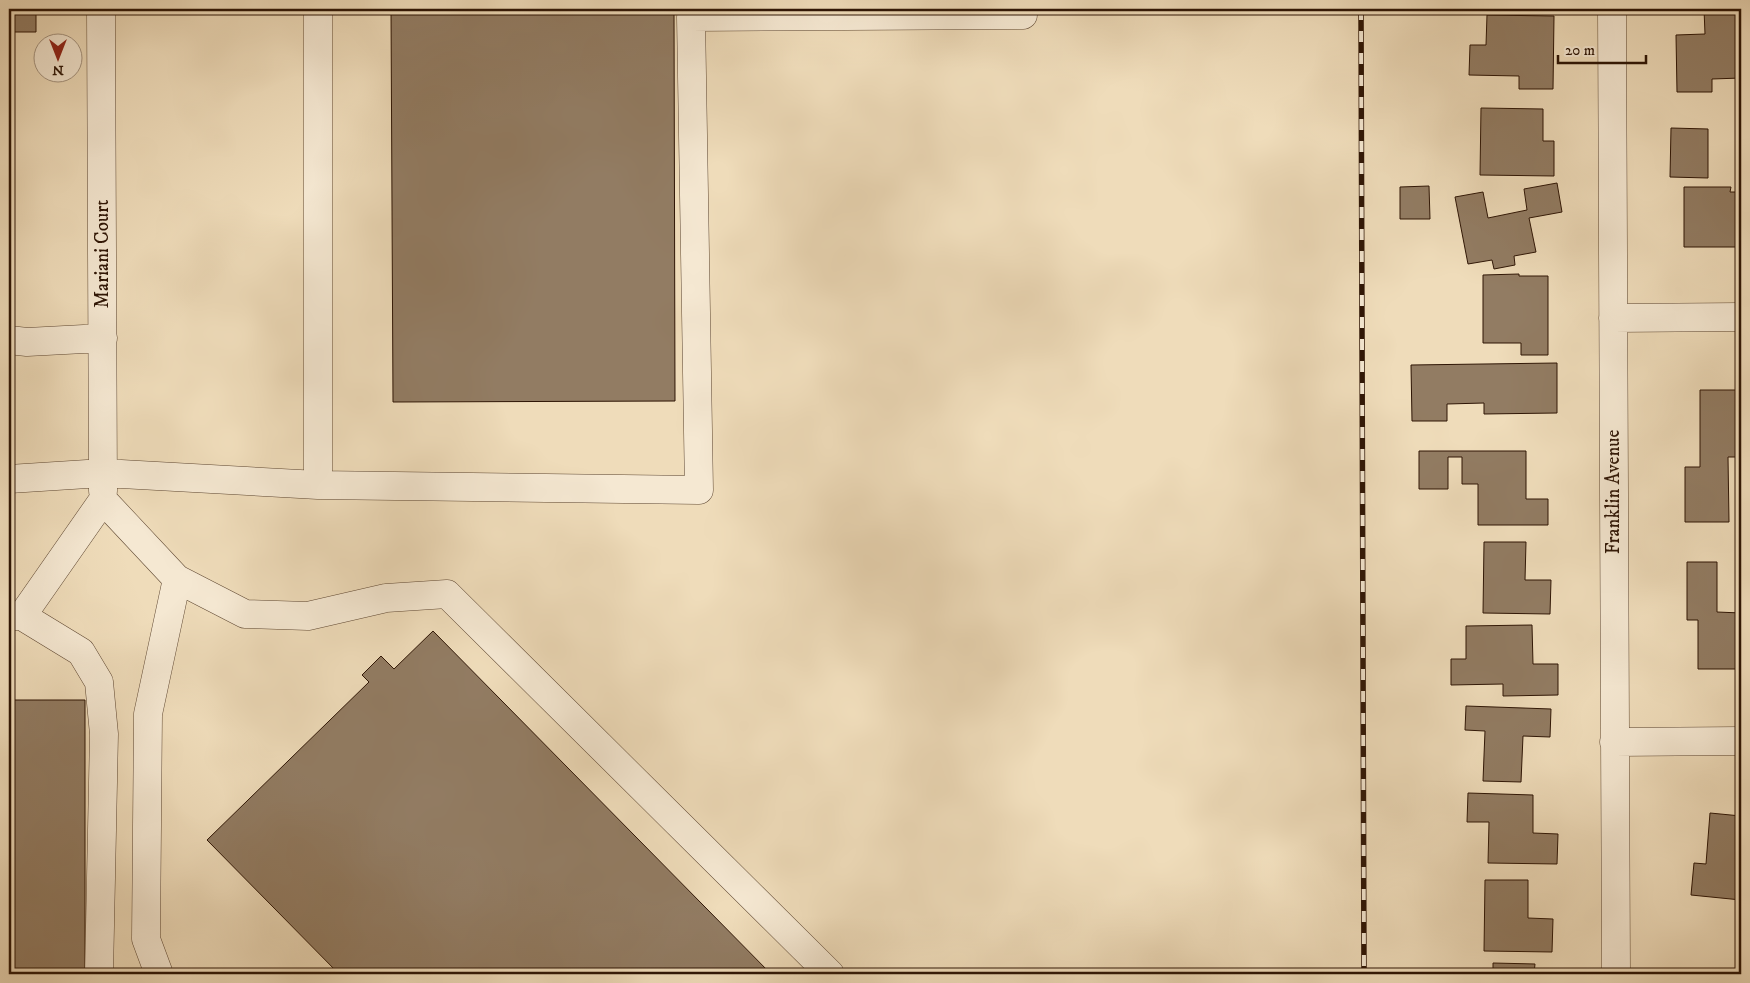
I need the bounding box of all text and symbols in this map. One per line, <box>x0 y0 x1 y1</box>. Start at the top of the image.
north arrow <box>32 32 82 82</box>
scale bar <box>1558 32 1645 64</box>
text: 20 m <box>1565 41 1595 60</box>
text: N <box>52 61 64 79</box>
street label: Mariani Court <box>91 200 114 308</box>
street label: Franklin Avenue <box>1602 430 1625 554</box>

